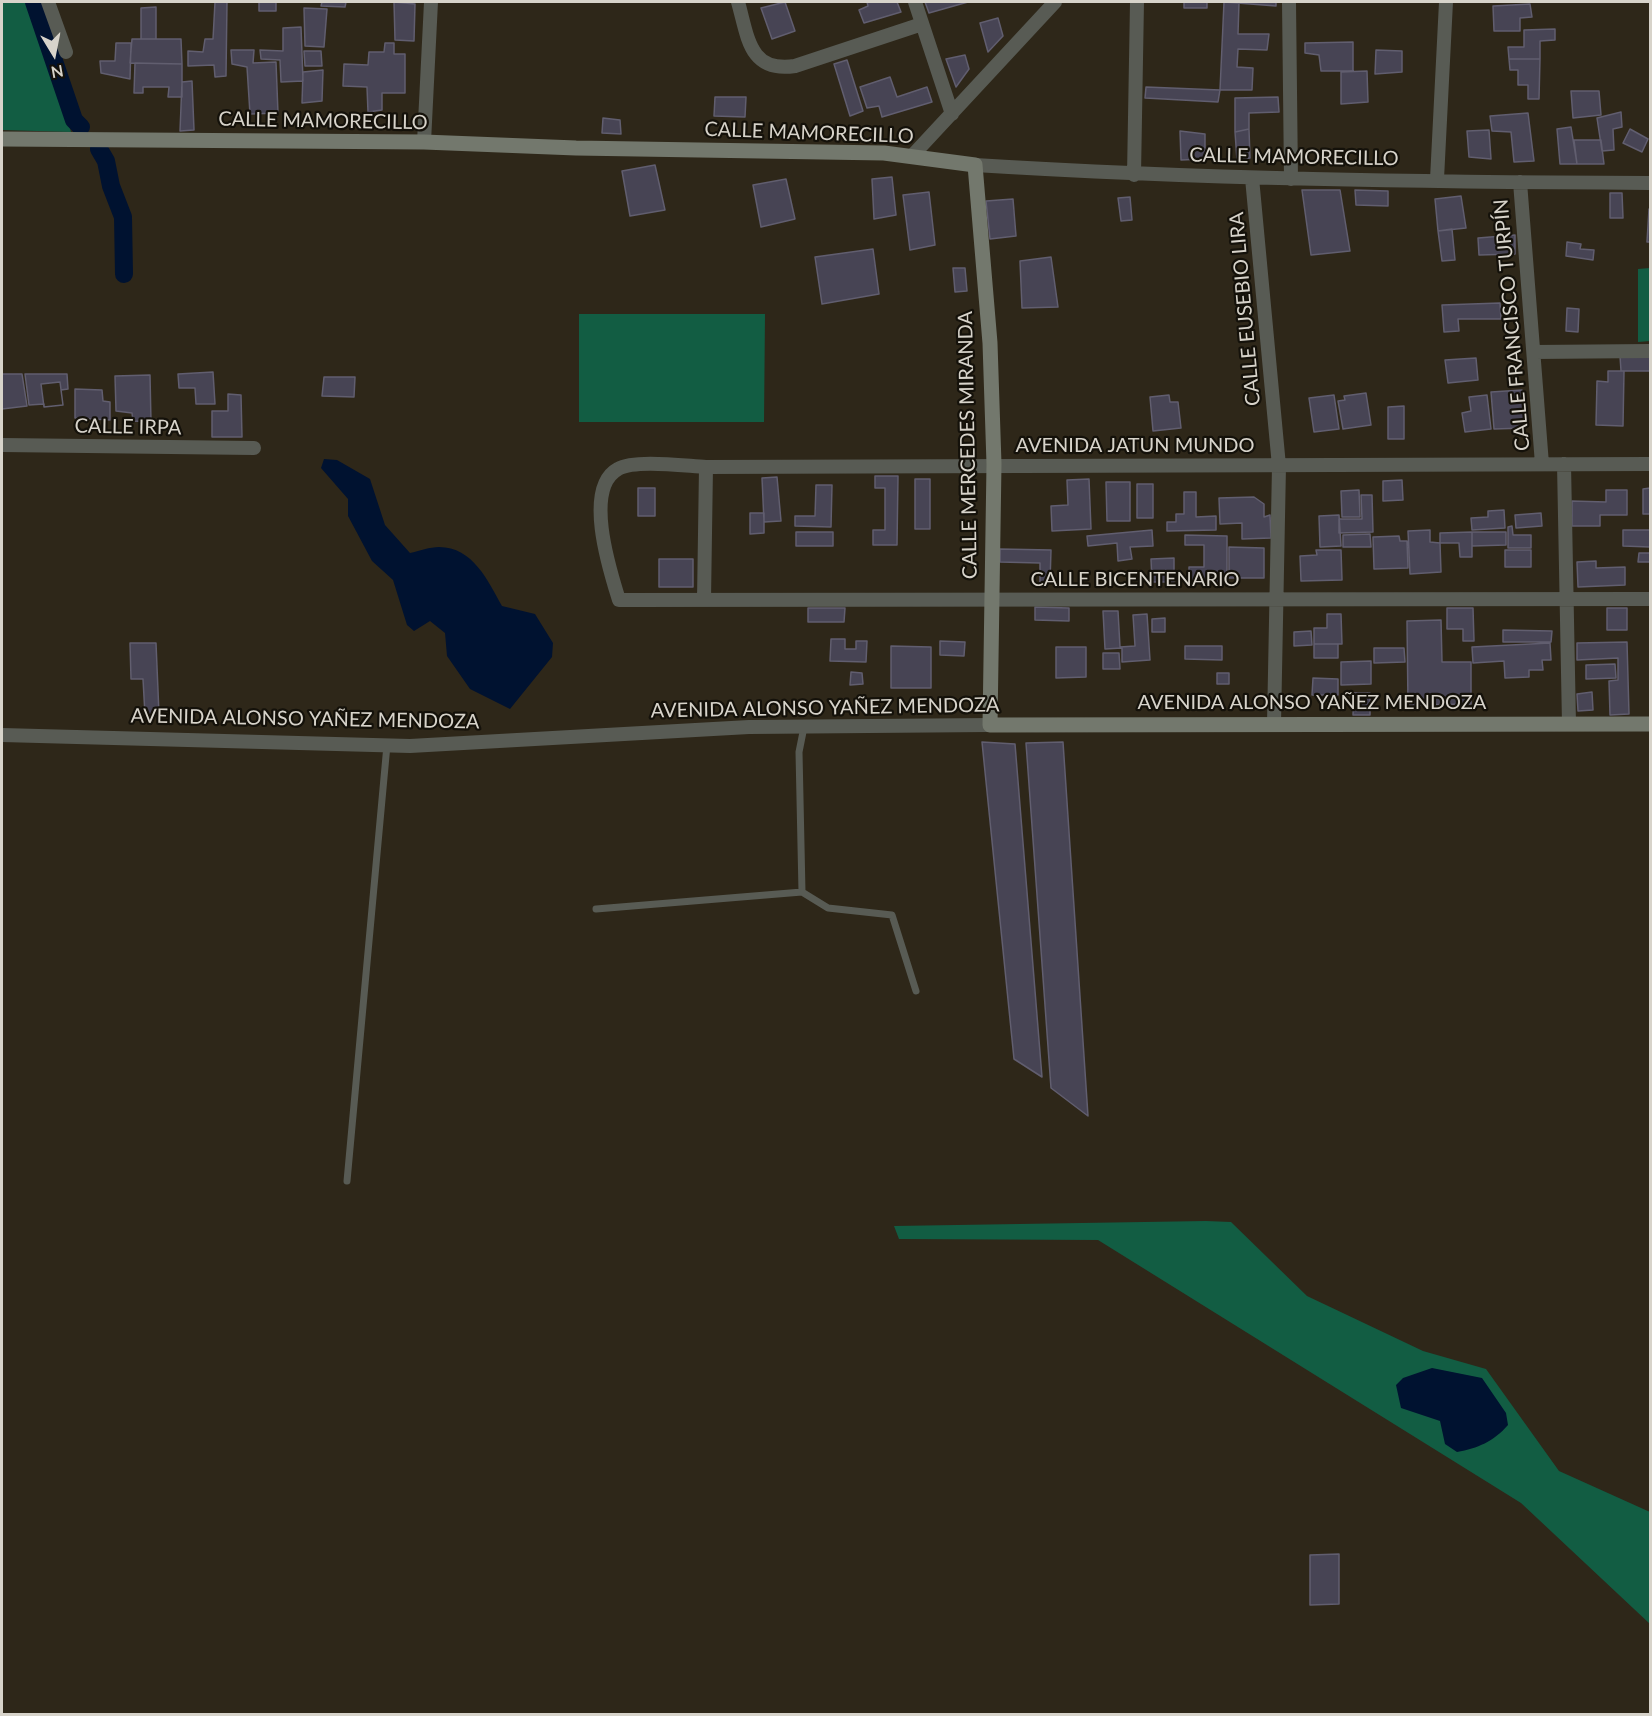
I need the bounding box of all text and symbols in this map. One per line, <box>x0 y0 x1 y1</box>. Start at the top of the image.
north arrow <box>24 24 84 84</box>
text: N <box>50 62 65 83</box>
street label: CALLE MAMORECILLO <box>218 107 428 135</box>
street label: CALLE MAMORECILLO <box>704 117 914 149</box>
street label: CALLE MAMORECILLO <box>1189 143 1399 171</box>
street label: CALLE FRANCISCO TURPÍN <box>1489 198 1535 452</box>
street label: CALLE EUSEBIO LIRA <box>1225 211 1265 407</box>
street label: CALLE MERCEDES MIRANDA <box>954 311 982 579</box>
street label: CALLE IRPA <box>74 414 182 440</box>
street label: AVENIDA JATUN MUNDO <box>1016 434 1254 458</box>
street label: CALLE BICENTENARIO <box>1030 568 1240 592</box>
street label: AVENIDA ALONSO YAÑEZ MENDOZA <box>1138 691 1486 715</box>
street label: AVENIDA ALONSO YAÑEZ MENDOZA <box>650 693 1000 723</box>
street label: AVENIDA ALONSO YAÑEZ MENDOZA <box>130 704 480 734</box>

